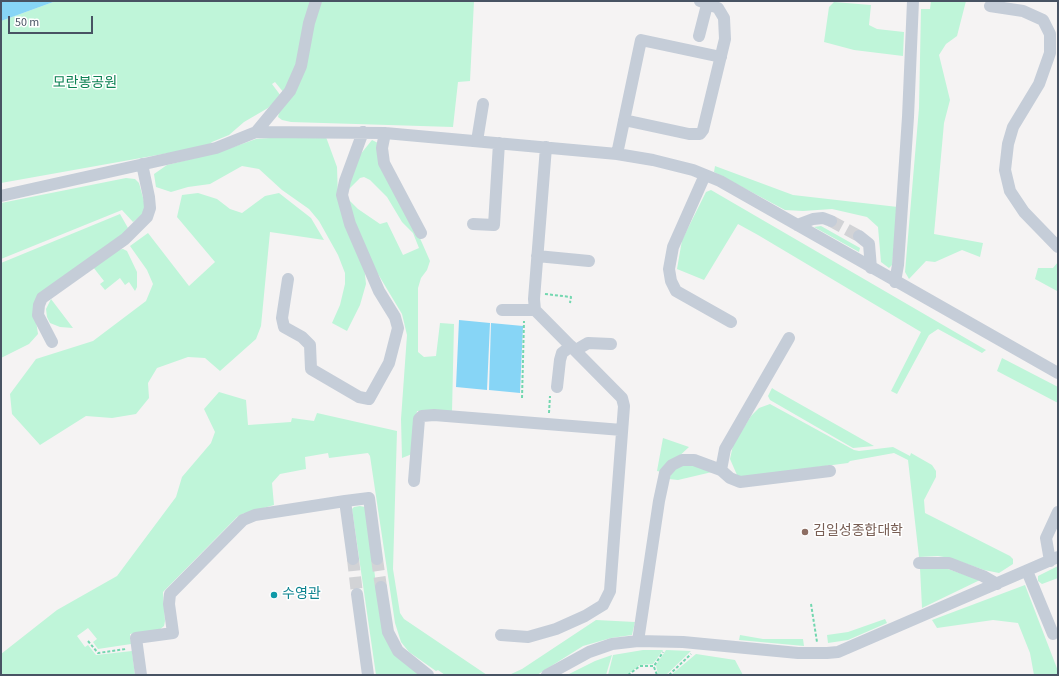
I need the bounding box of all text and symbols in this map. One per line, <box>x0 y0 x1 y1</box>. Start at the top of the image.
scale bar <box>10 8 95 34</box>
text: 50 m <box>15 14 39 31</box>
park label: 모란봉공원 <box>53 76 117 92</box>
place label: 김일성종합대학 <box>813 524 903 540</box>
marker: 김일성종합대학 <box>800 527 810 537</box>
place label: 수영관 <box>282 587 321 603</box>
marker: 수영관 <box>269 590 279 600</box>

